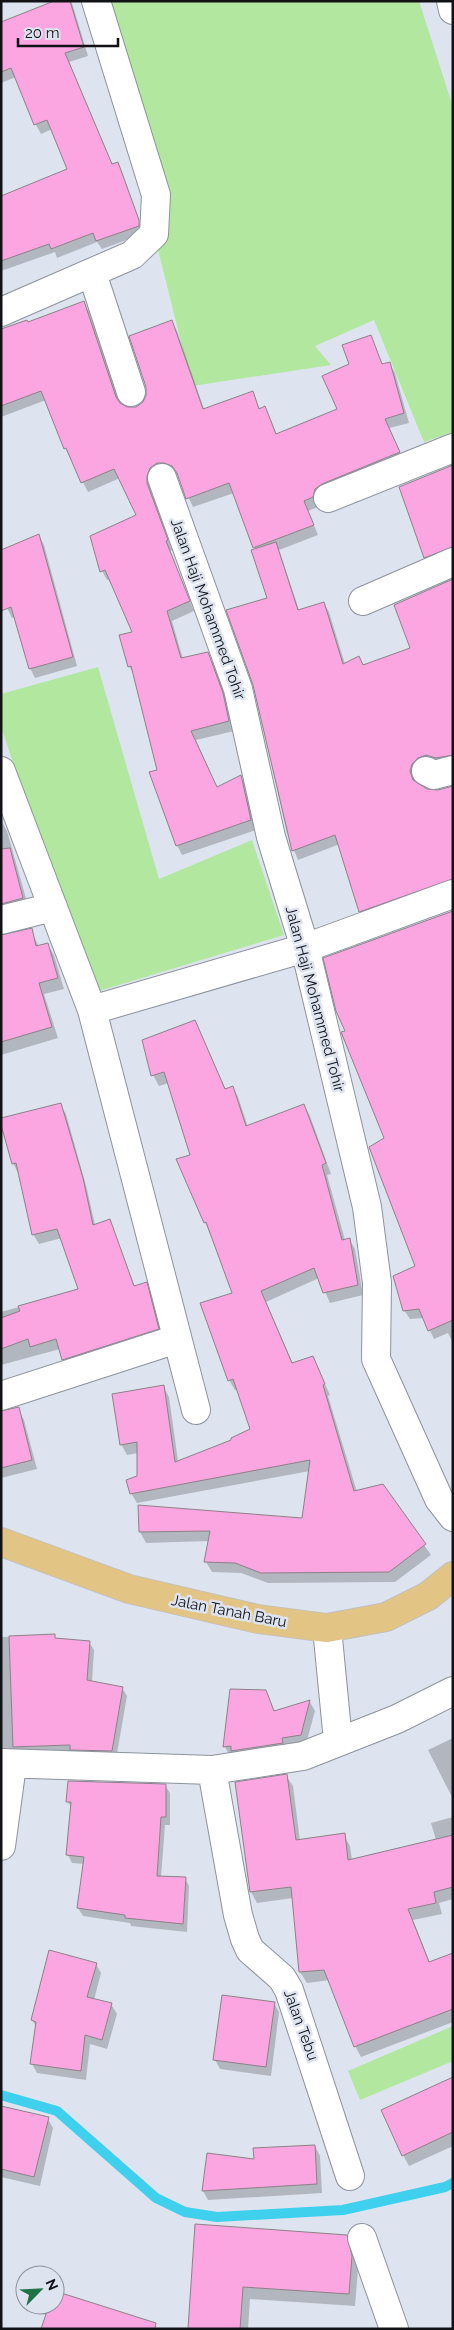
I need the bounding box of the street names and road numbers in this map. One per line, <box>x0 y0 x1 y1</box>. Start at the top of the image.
street label: Jalan Haji Mohammed Tohir <box>167 516 249 703</box>
street label: Jalan Haji Mohammed Tohir <box>282 904 349 1094</box>
street label: Jalan Tanah Baru <box>170 1591 288 1631</box>
street label: Jalan Tebu <box>280 1987 322 2063</box>

